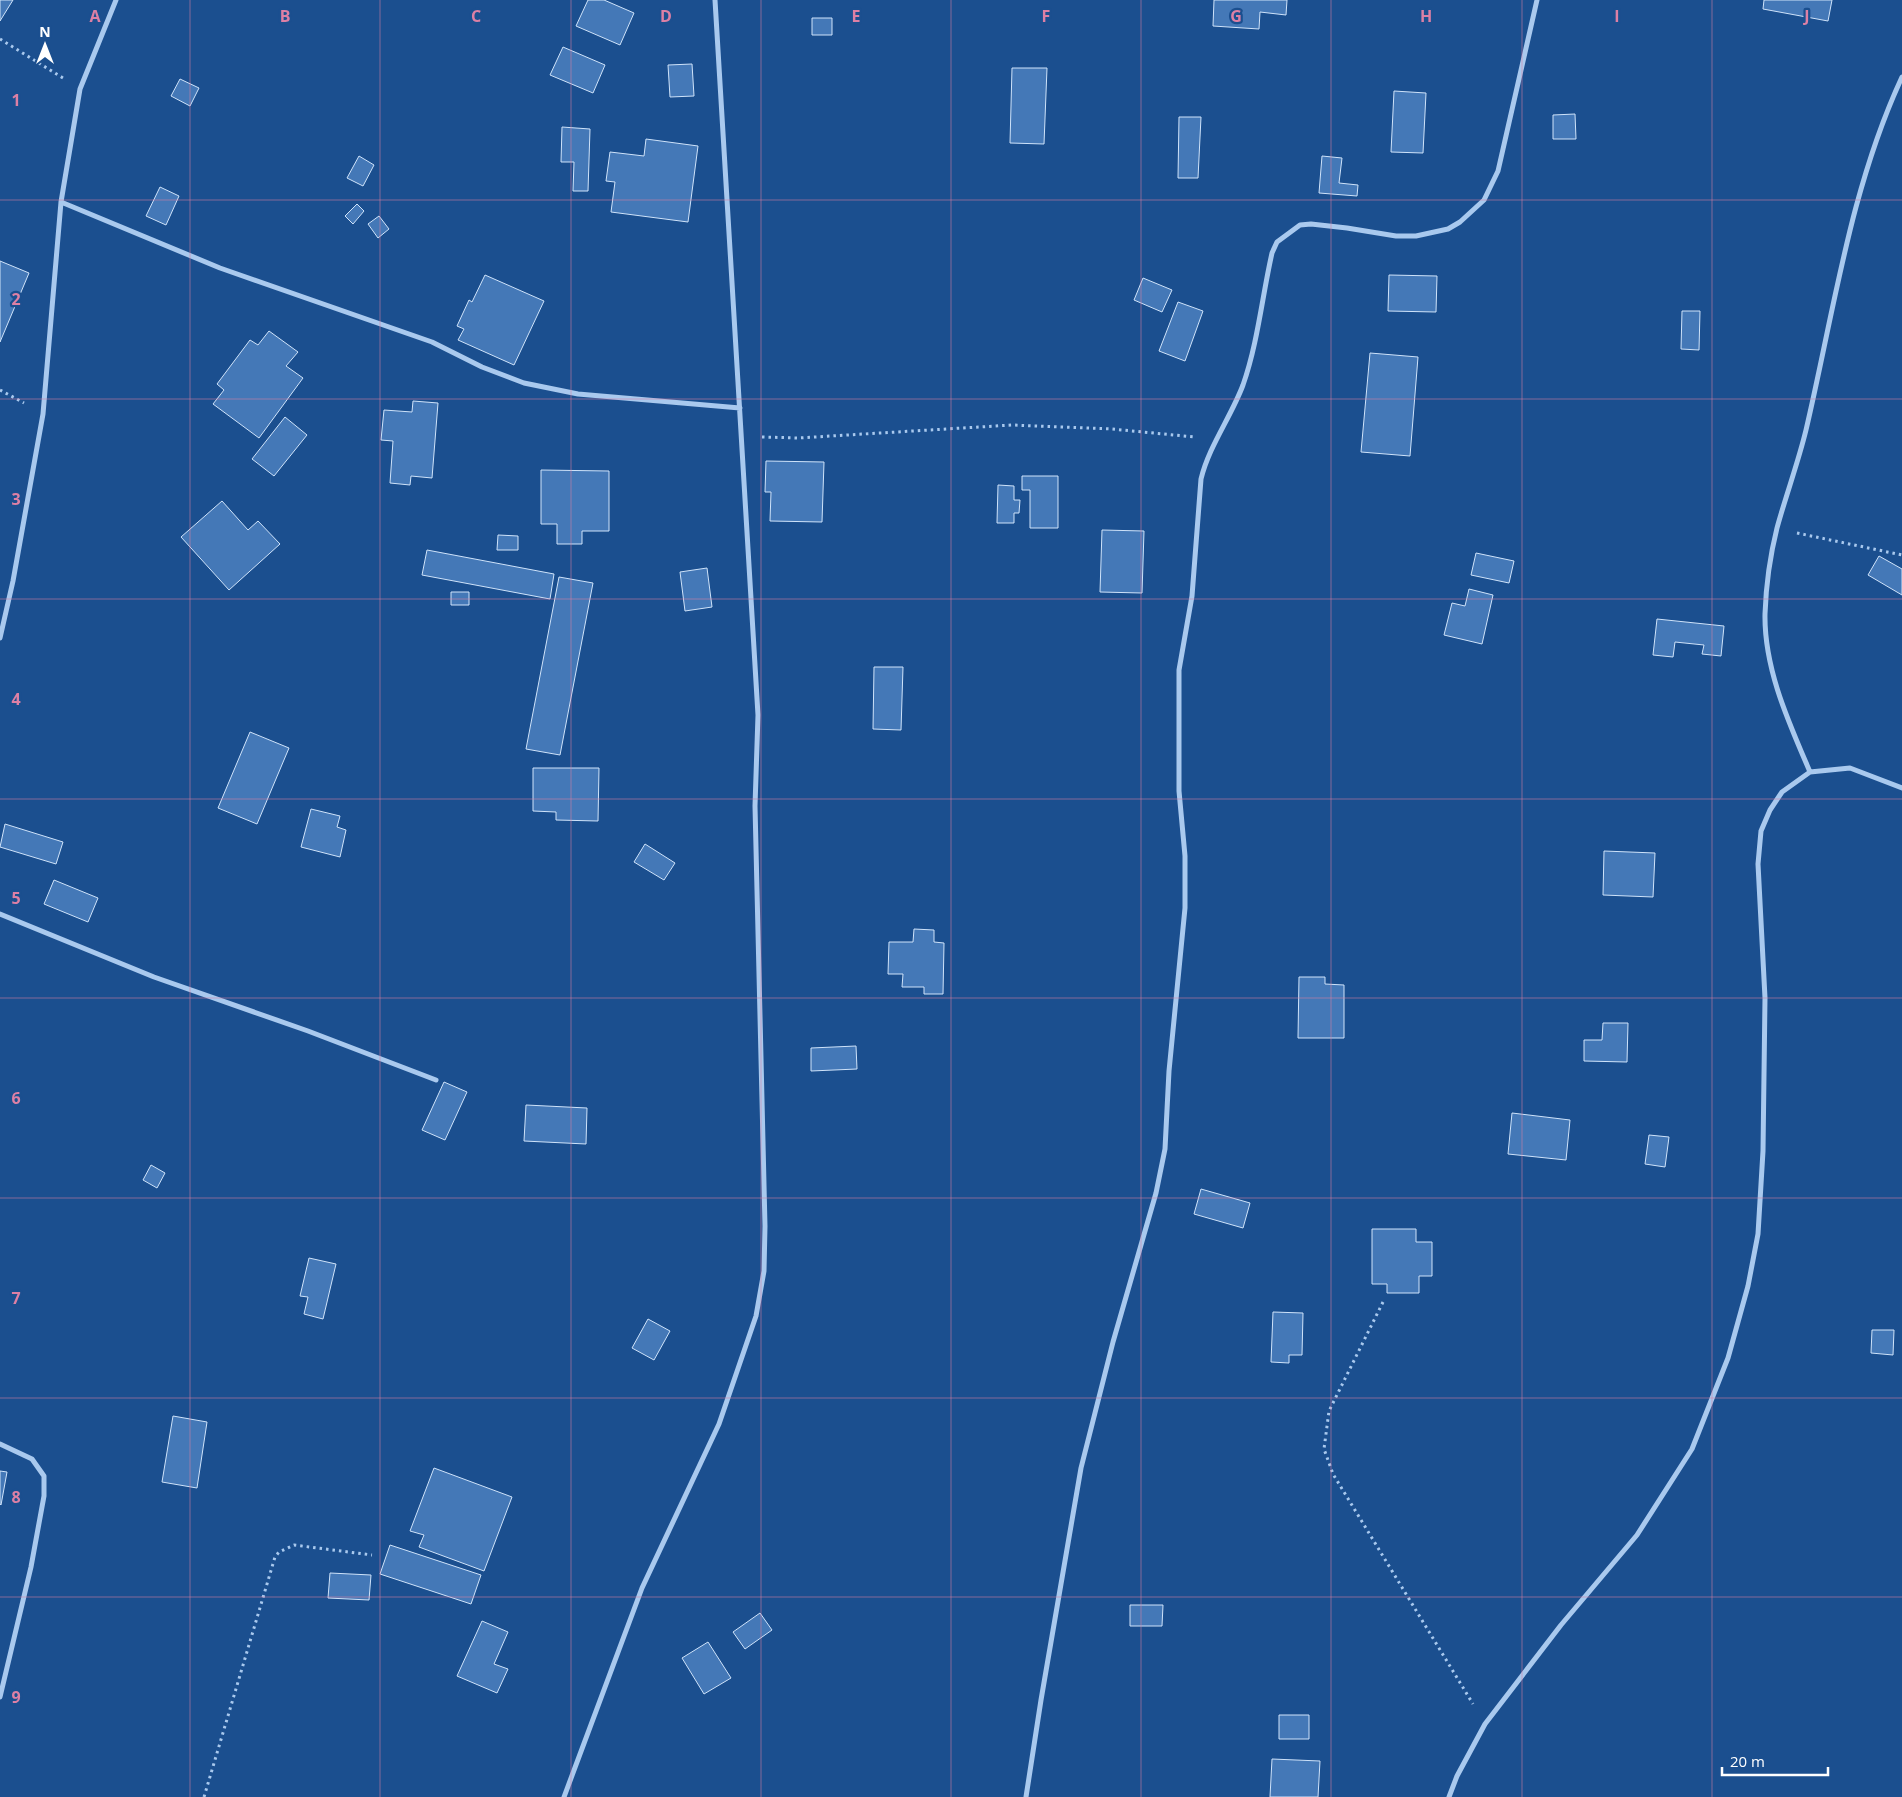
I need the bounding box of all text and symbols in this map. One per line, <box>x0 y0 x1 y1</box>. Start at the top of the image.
text: A <box>89 5 101 27</box>
text: B <box>280 5 290 27</box>
text: C <box>471 5 481 27</box>
text: D <box>660 5 672 27</box>
text: E <box>852 5 861 27</box>
text: F <box>1042 5 1050 27</box>
text: G <box>1230 5 1242 27</box>
text: H <box>1420 5 1432 27</box>
text: I <box>1614 5 1620 27</box>
text: J <box>1802 5 1810 27</box>
north arrow <box>20 20 70 70</box>
text: N <box>39 22 51 41</box>
text: 1 <box>11 89 21 111</box>
text: 2 <box>11 288 21 310</box>
text: 3 <box>11 488 21 510</box>
text: 4 <box>11 688 21 710</box>
text: 5 <box>11 887 21 909</box>
text: 6 <box>11 1087 21 1109</box>
text: 7 <box>11 1287 21 1309</box>
text: 8 <box>11 1486 21 1508</box>
text: 9 <box>11 1686 21 1708</box>
scale bar <box>1722 1744 1828 1776</box>
text: 20 m <box>1730 1751 1765 1771</box>

